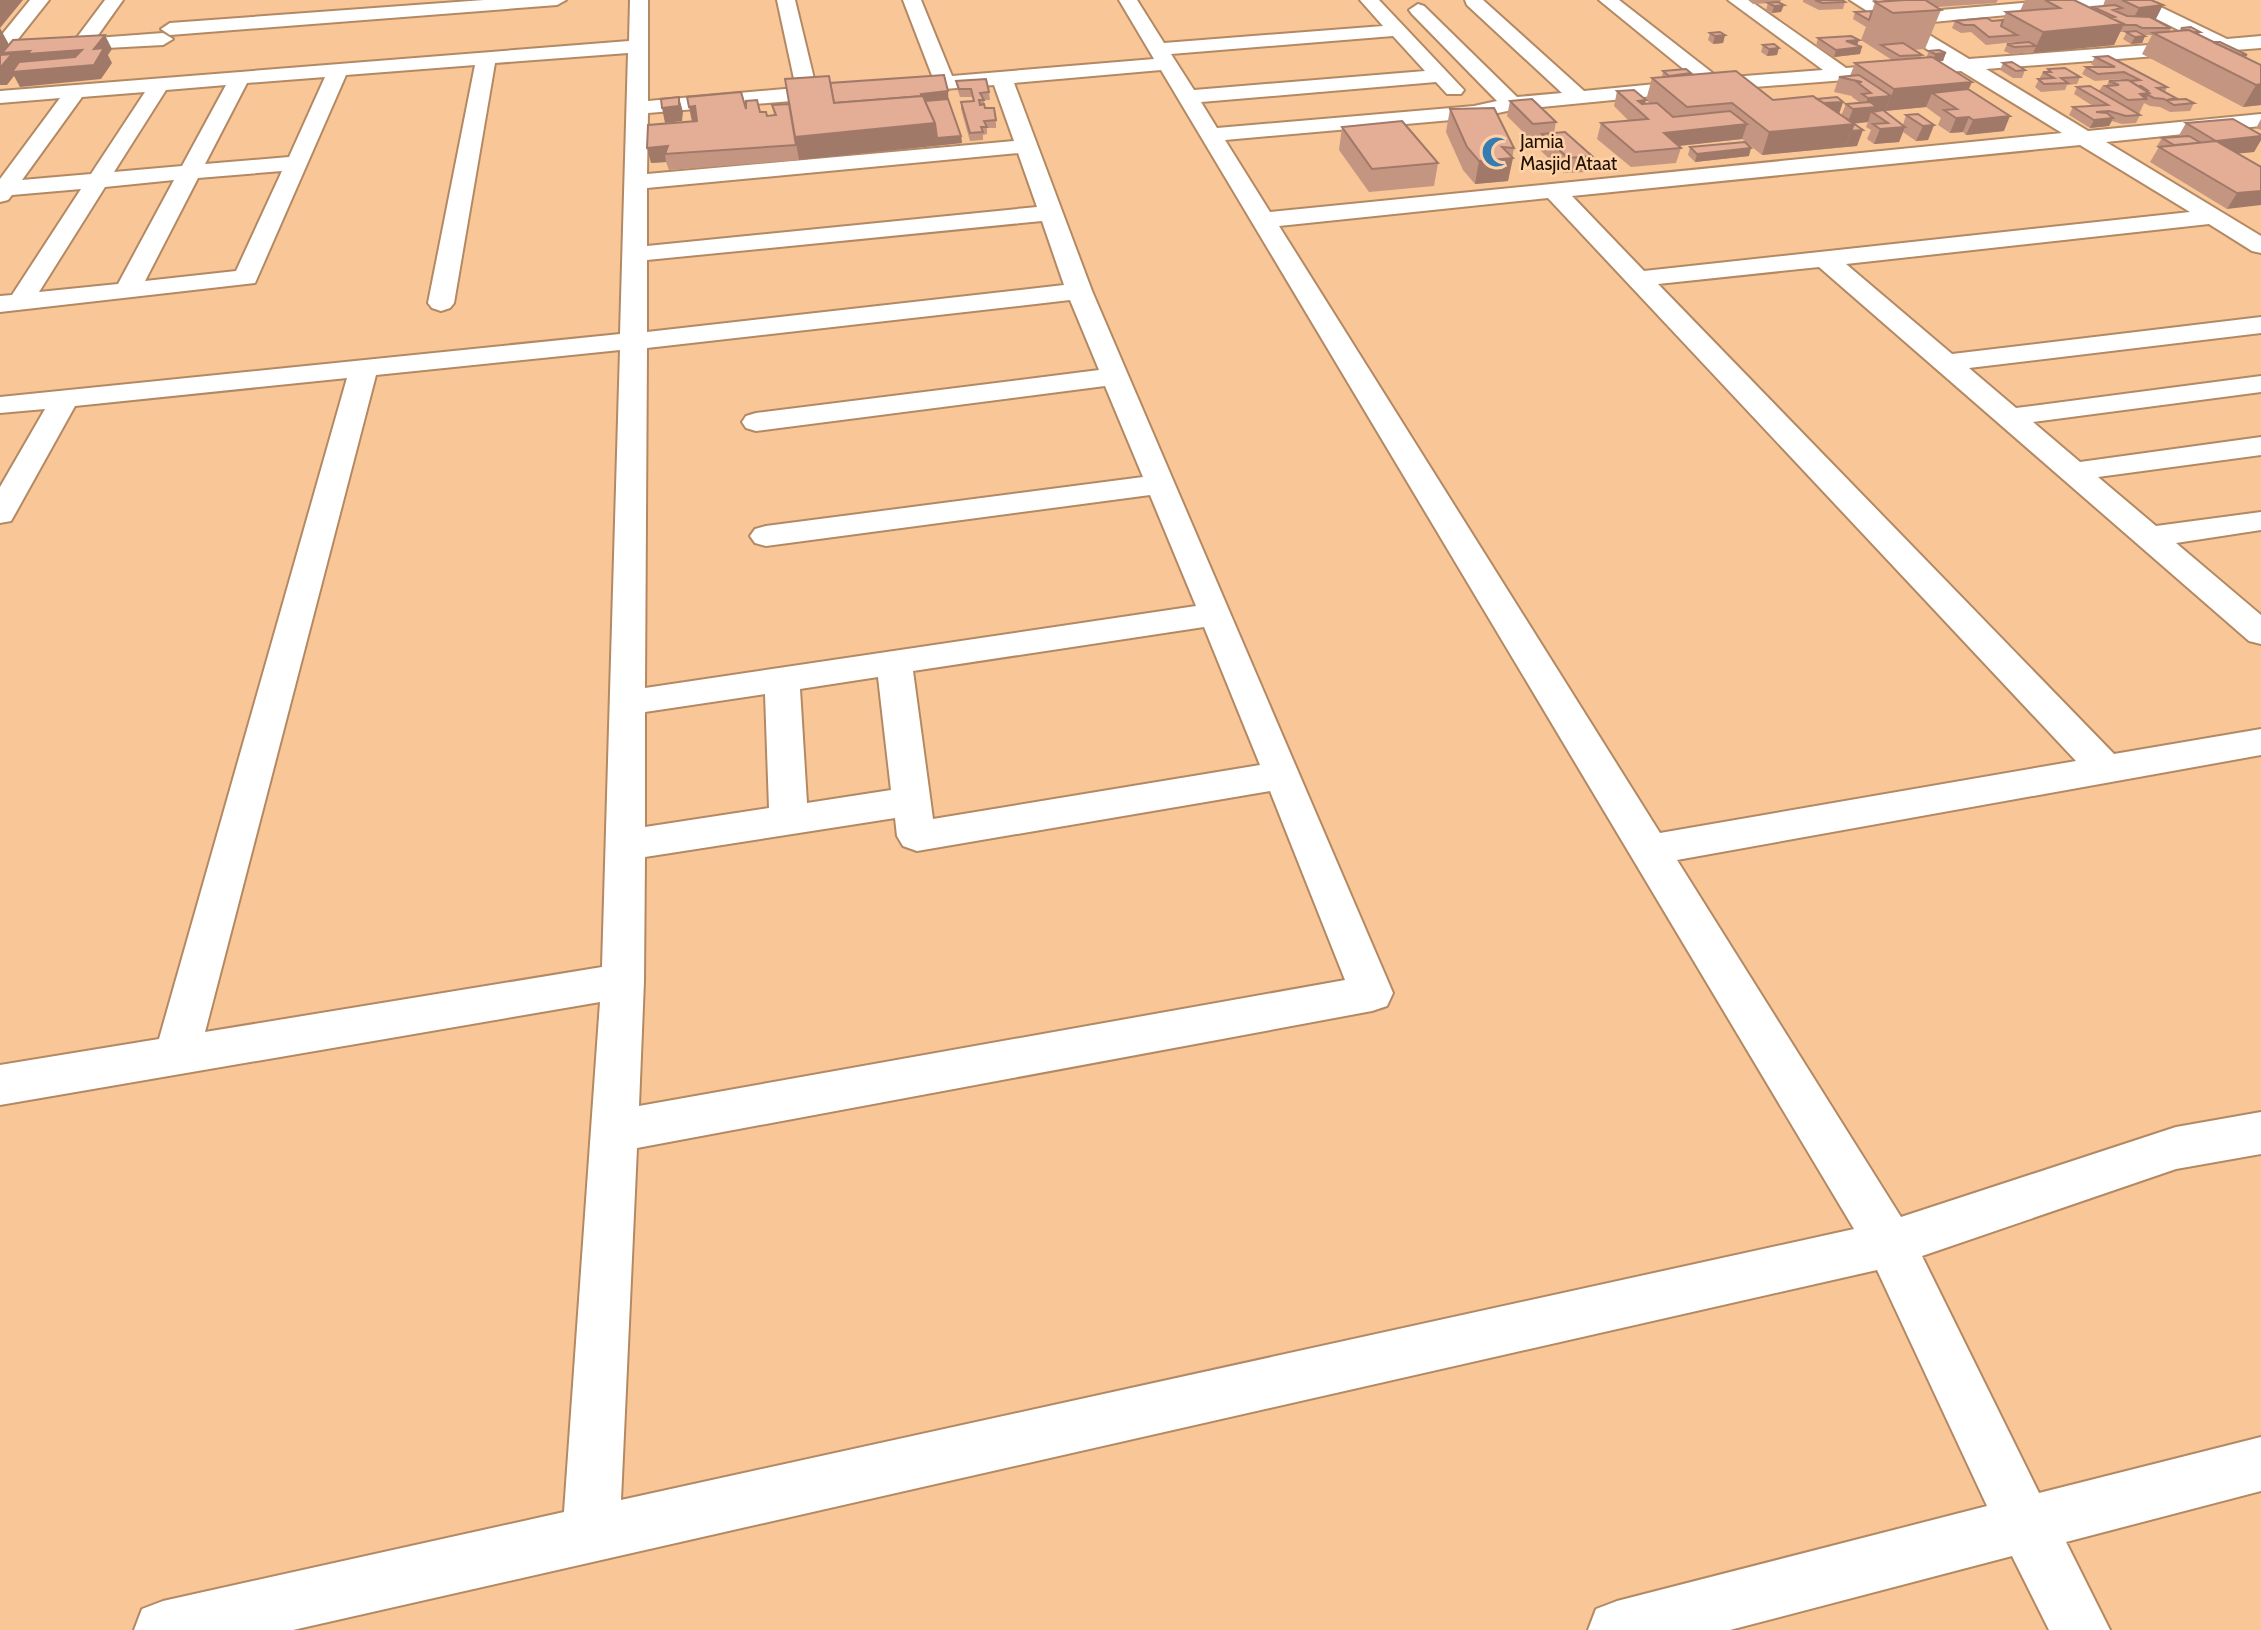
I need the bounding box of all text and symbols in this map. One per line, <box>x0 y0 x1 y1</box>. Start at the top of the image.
place label: Jamia Masjid Ataat <box>1519 130 1618 175</box>
mosque icon: Jamia Masjid Ataat <box>1480 135 1514 169</box>

